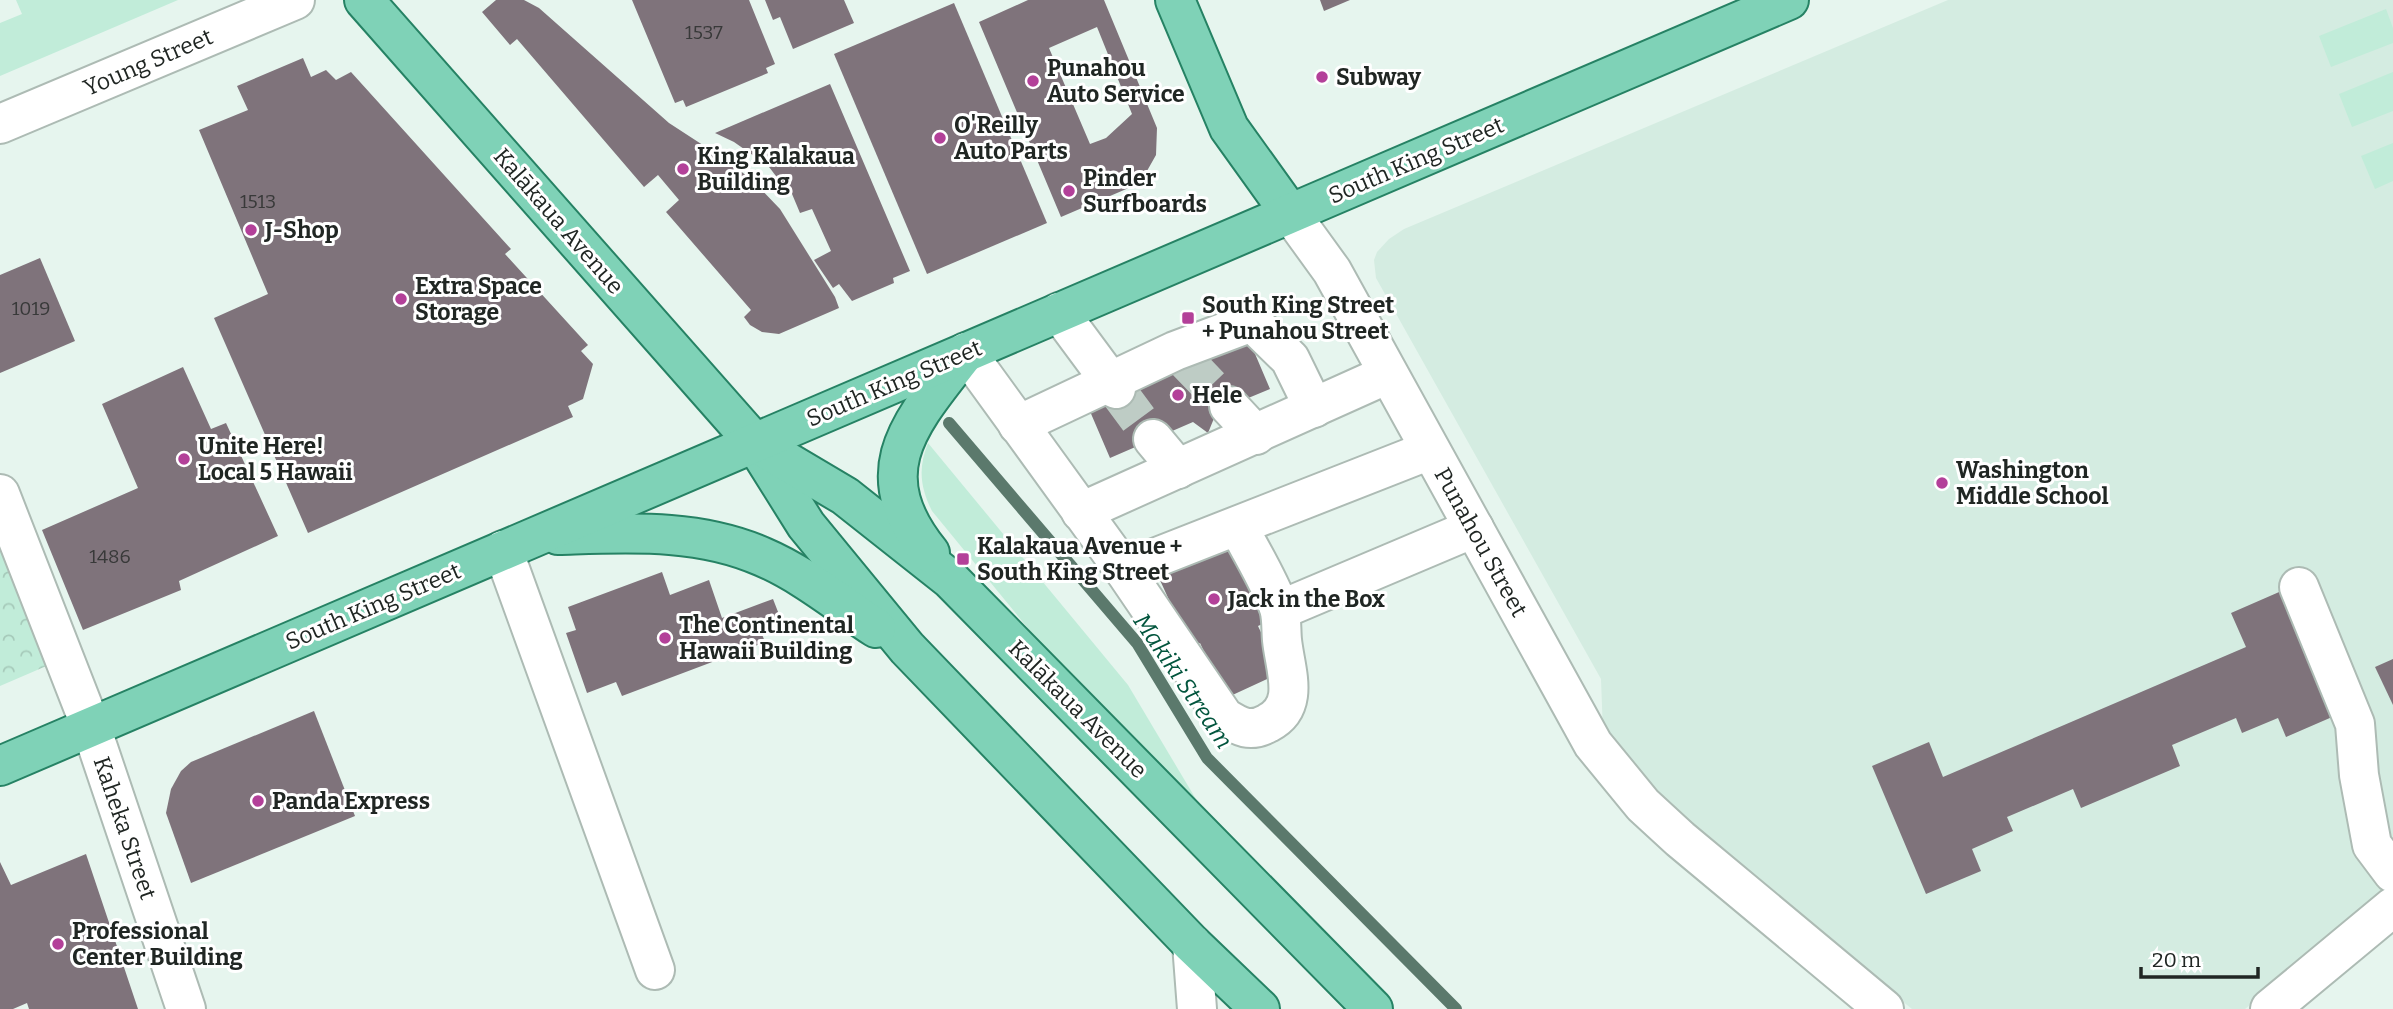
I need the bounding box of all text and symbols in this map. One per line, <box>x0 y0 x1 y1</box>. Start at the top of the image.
house number: 1537 <box>685 21 723 44</box>
street label: Young Street <box>79 22 217 102</box>
place label: Punahou Auto Service <box>1047 54 1185 108</box>
place label: Subway <box>1336 63 1421 91</box>
marker: Subway <box>1314 69 1330 85</box>
marker: Punahou Auto Service <box>1025 73 1041 89</box>
street label: South King Street <box>1324 110 1508 210</box>
place label: O'Reilly Auto Parts <box>954 111 1068 165</box>
marker: O'Reilly Auto Parts <box>932 130 948 146</box>
street label: Kalākaua Avenue <box>488 142 630 300</box>
place label: King Kalakaua Building <box>697 142 855 196</box>
marker: King Kalakaua Building <box>675 161 691 177</box>
place label: Pinder Surfboards <box>1083 164 1207 218</box>
marker: Pinder Surfboards <box>1061 183 1077 199</box>
house number: 1513 <box>240 190 276 213</box>
place label: J-Shop <box>263 216 339 244</box>
marker: J-Shop <box>243 222 259 238</box>
place label: Extra Space Storage <box>415 272 542 326</box>
marker: Extra Space Storage <box>393 291 409 307</box>
place label: South King Street + Punahou Street <box>1202 291 1394 345</box>
house number: 1019 <box>12 297 50 320</box>
marker: South King Street + Punahou Street <box>1180 310 1196 326</box>
street label: South King Street <box>802 333 986 433</box>
place label: Hele <box>1192 381 1242 409</box>
marker: Hele <box>1170 387 1186 403</box>
place label: Unite Here! Local 5 Hawaii <box>198 432 353 486</box>
marker: Unite Here! Local 5 Hawaii <box>176 451 192 467</box>
place label: Washington Middle School <box>1956 456 2109 510</box>
street label: Punahou Street <box>1428 463 1534 621</box>
marker: Washington Middle School <box>1934 475 1950 491</box>
place label: Kalakaua Avenue + South King Street <box>977 532 1182 586</box>
house number: 1486 <box>89 545 131 568</box>
marker: Kalakaua Avenue + South King Street <box>955 551 971 567</box>
street label: South King Street <box>281 556 465 656</box>
place label: Jack in the Box <box>1226 585 1385 613</box>
marker: Jack in the Box <box>1206 591 1222 607</box>
water label: Makiki Stream <box>1128 608 1238 754</box>
place label: The Continental Hawaii Building <box>679 611 854 665</box>
marker: The Continental Hawaii Building <box>657 630 673 646</box>
street label: Kalākaua Avenue <box>1003 634 1153 784</box>
street label: Kaheka Street <box>87 753 163 903</box>
place label: Panda Express <box>272 787 430 815</box>
marker: Panda Express <box>250 793 266 809</box>
place label: Professional Center Building <box>72 917 243 971</box>
marker: Professional Center Building <box>50 936 66 952</box>
scale bar <box>2141 936 2258 980</box>
text: 20 m <box>2152 947 2201 973</box>

